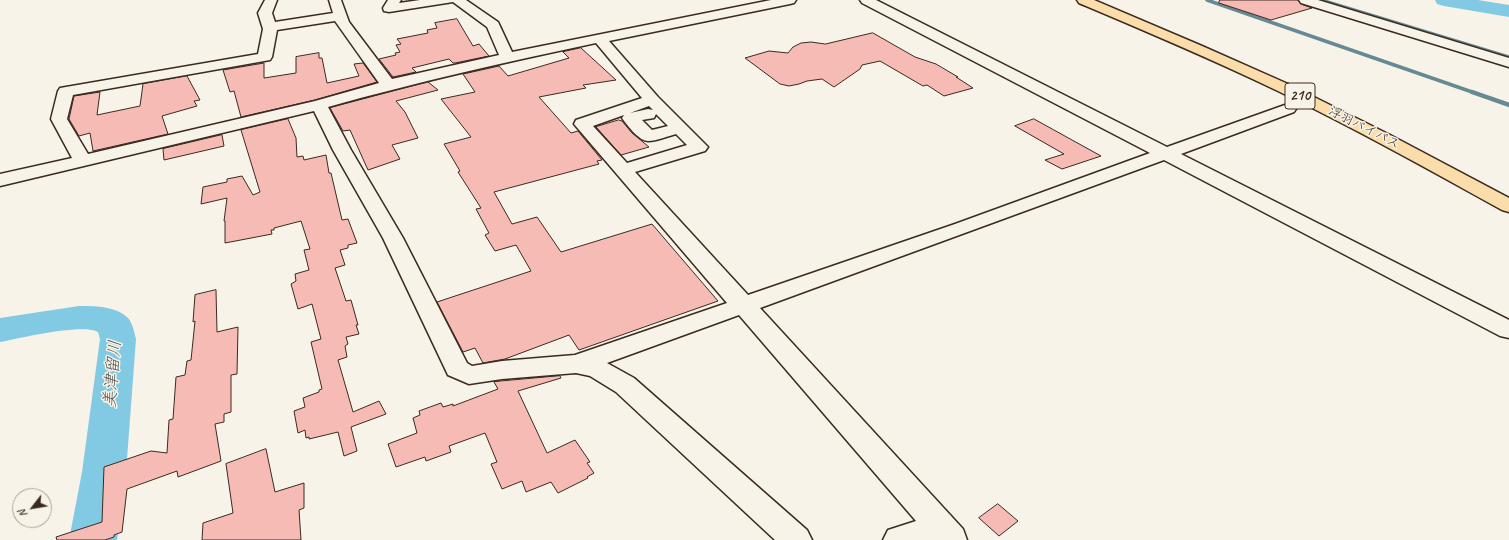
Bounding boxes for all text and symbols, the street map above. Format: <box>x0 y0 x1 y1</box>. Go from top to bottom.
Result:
road number: 210 <box>1285 83 1315 109</box>
street label: 浮羽バイパス <box>1326 103 1402 153</box>
water label: 美津留川 <box>100 339 126 409</box>
north arrow <box>12 488 52 528</box>
text: N <box>15 507 30 520</box>

